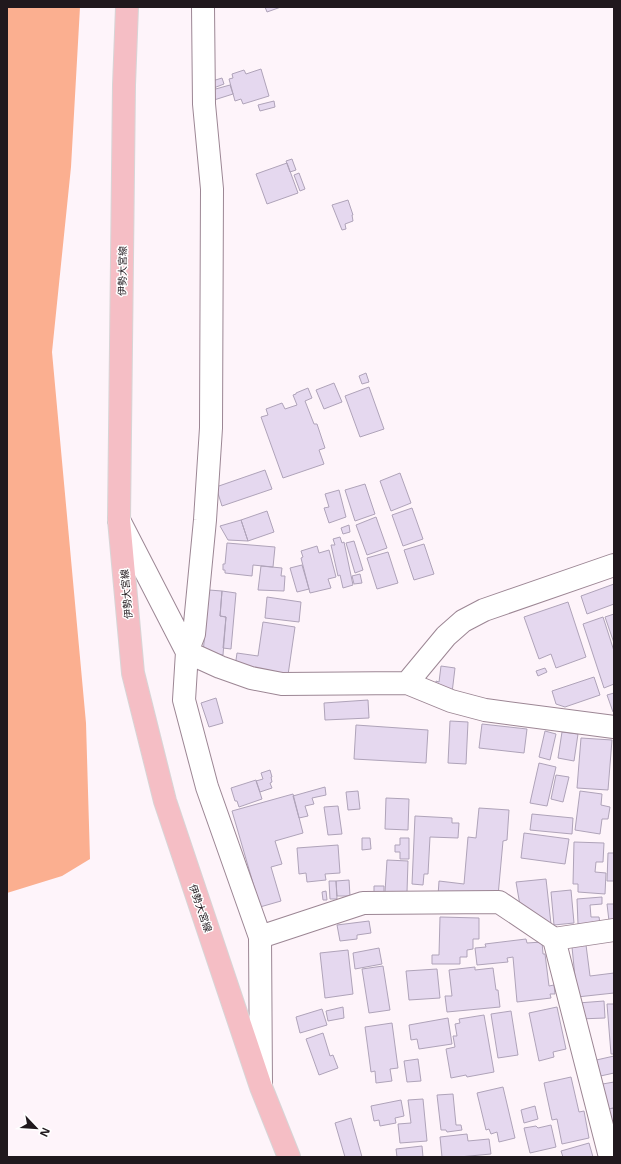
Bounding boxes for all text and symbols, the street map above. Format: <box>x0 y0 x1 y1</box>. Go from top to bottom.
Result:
street label: 伊勢大宮線 <box>115 246 129 296</box>
street label: 伊勢大宮線 <box>117 568 135 620</box>
street label: 伊勢大宮線 <box>186 882 216 934</box>
north arrow <box>16 1108 56 1148</box>
text: N <box>37 1125 54 1140</box>

